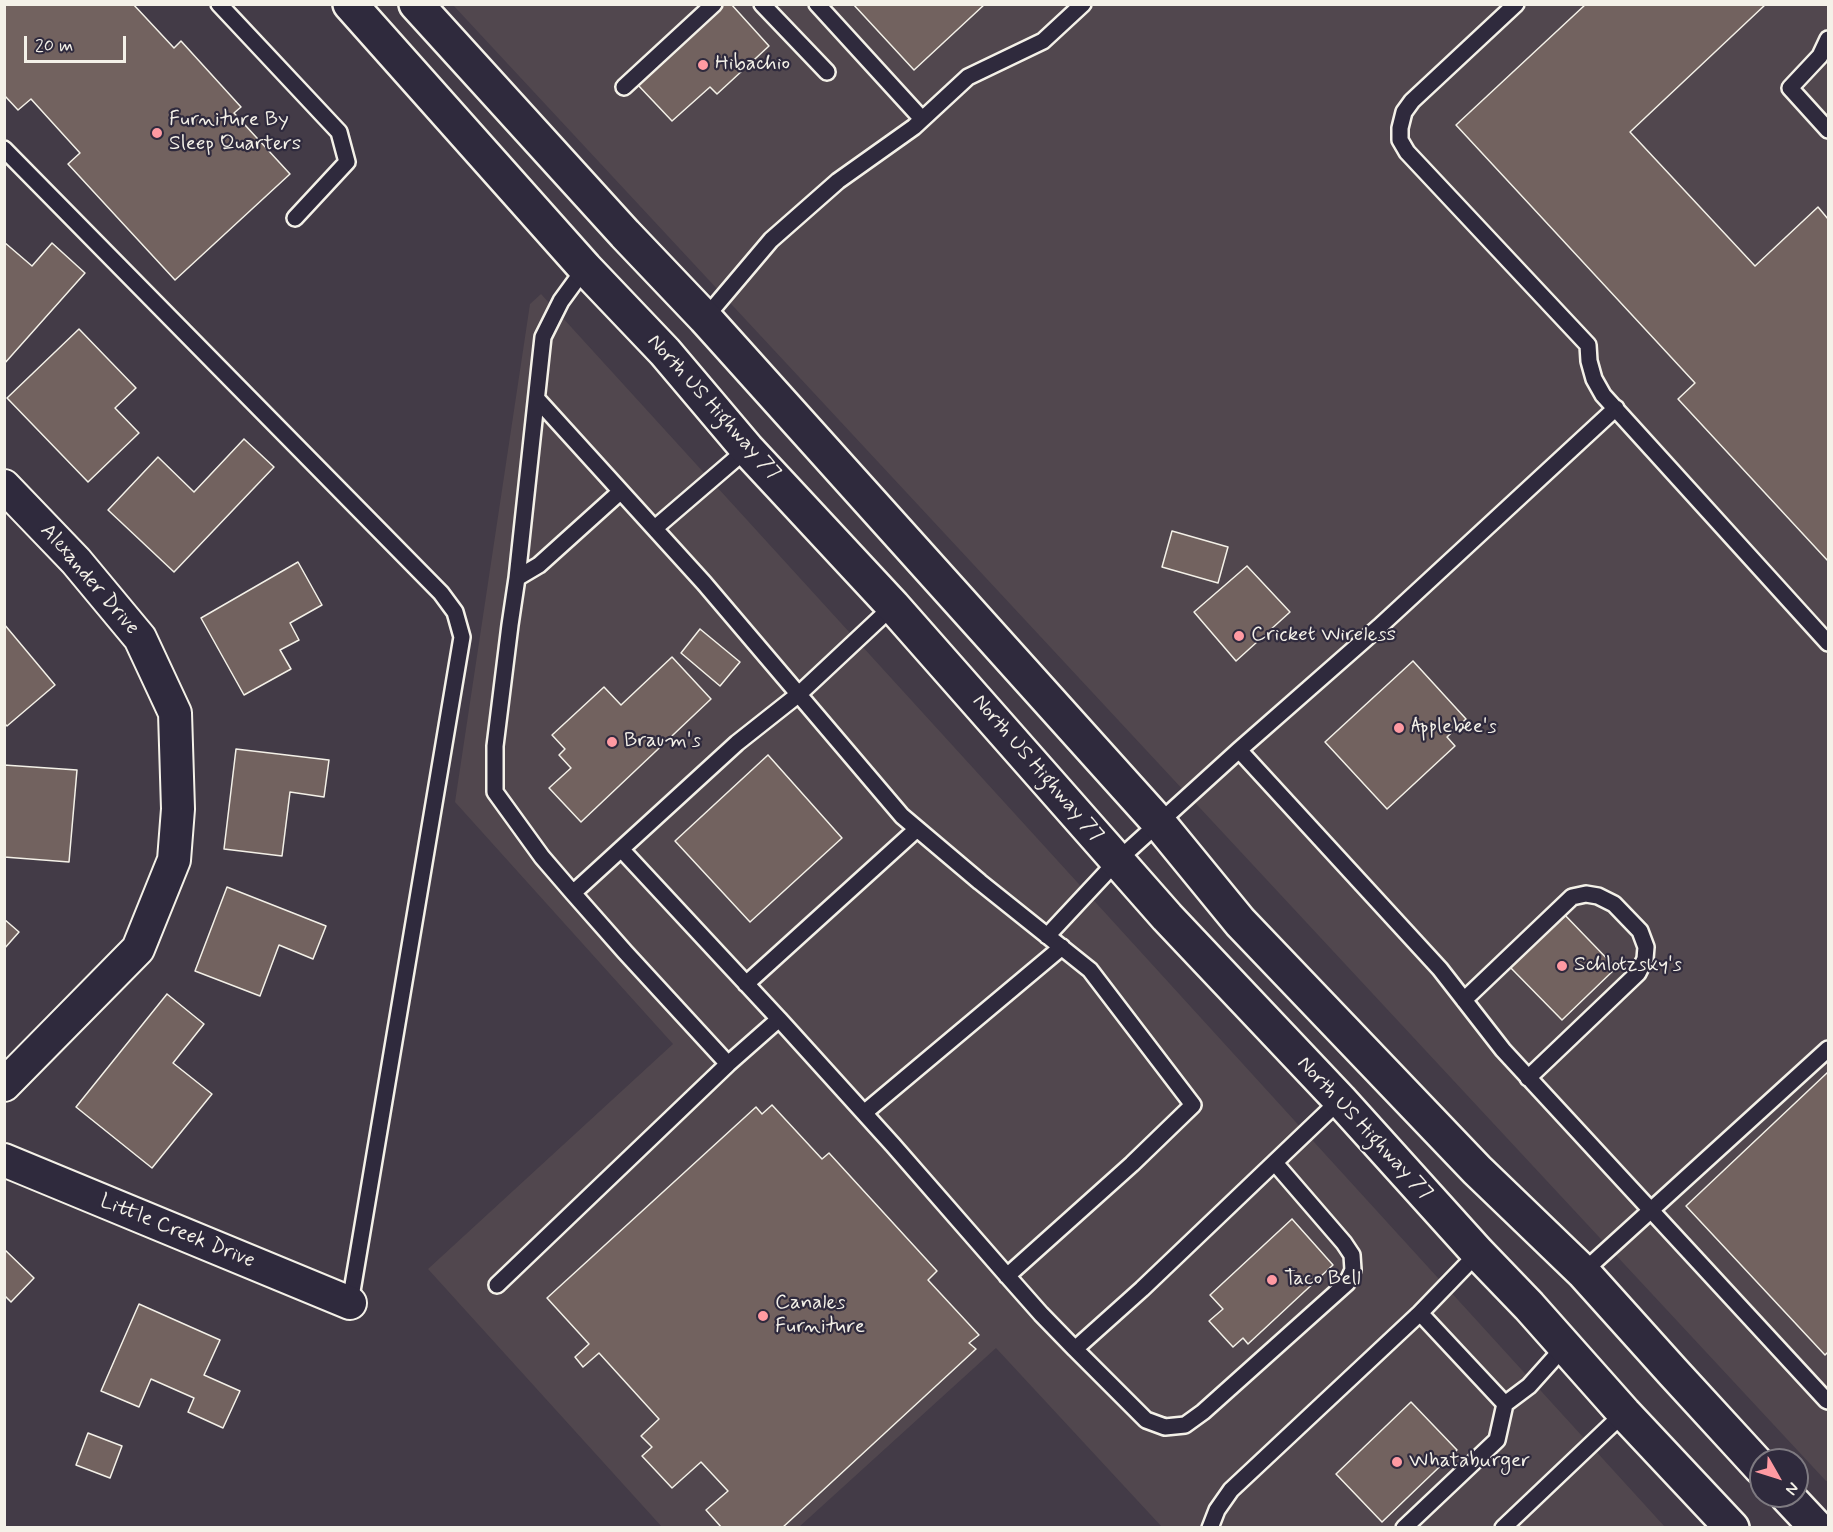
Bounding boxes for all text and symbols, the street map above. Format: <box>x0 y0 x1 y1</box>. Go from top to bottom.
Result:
scale bar <box>27 24 129 62</box>
text: 20 m <box>35 34 73 58</box>
place label: Hibachio <box>715 52 790 78</box>
marker: Hibachio <box>696 58 710 72</box>
place label: Furniture By Sleep Quarters <box>169 108 301 158</box>
marker: Furniture By Sleep Quarters <box>150 126 164 140</box>
street label: North US Highway 77 <box>641 330 785 486</box>
street label: Alexander Drive <box>34 519 144 641</box>
place label: Cricket Wireless <box>1251 623 1396 649</box>
marker: Cricket Wireless <box>1232 629 1246 643</box>
street label: North US Highway 77 <box>966 690 1108 848</box>
place label: Applebee's <box>1411 715 1497 741</box>
marker: Applebee's <box>1392 721 1406 735</box>
place label: Braum's <box>624 729 701 755</box>
marker: Braum's <box>605 735 619 749</box>
place label: Schlotzsky's <box>1574 953 1682 979</box>
marker: Schlotzsky's <box>1555 959 1569 973</box>
street label: North US Highway 77 <box>1291 1052 1437 1206</box>
street label: Little Creek Drive <box>96 1189 258 1275</box>
place label: Taco Bell <box>1284 1267 1361 1293</box>
marker: Taco Bell <box>1265 1273 1279 1287</box>
place label: Canales Furniture <box>775 1291 865 1341</box>
marker: Canales Furniture <box>756 1309 770 1323</box>
north arrow <box>1749 1448 1809 1508</box>
place label: Whataburger <box>1409 1449 1530 1475</box>
marker: Whataburger <box>1390 1455 1404 1469</box>
text: N <box>1780 1478 1803 1499</box>

